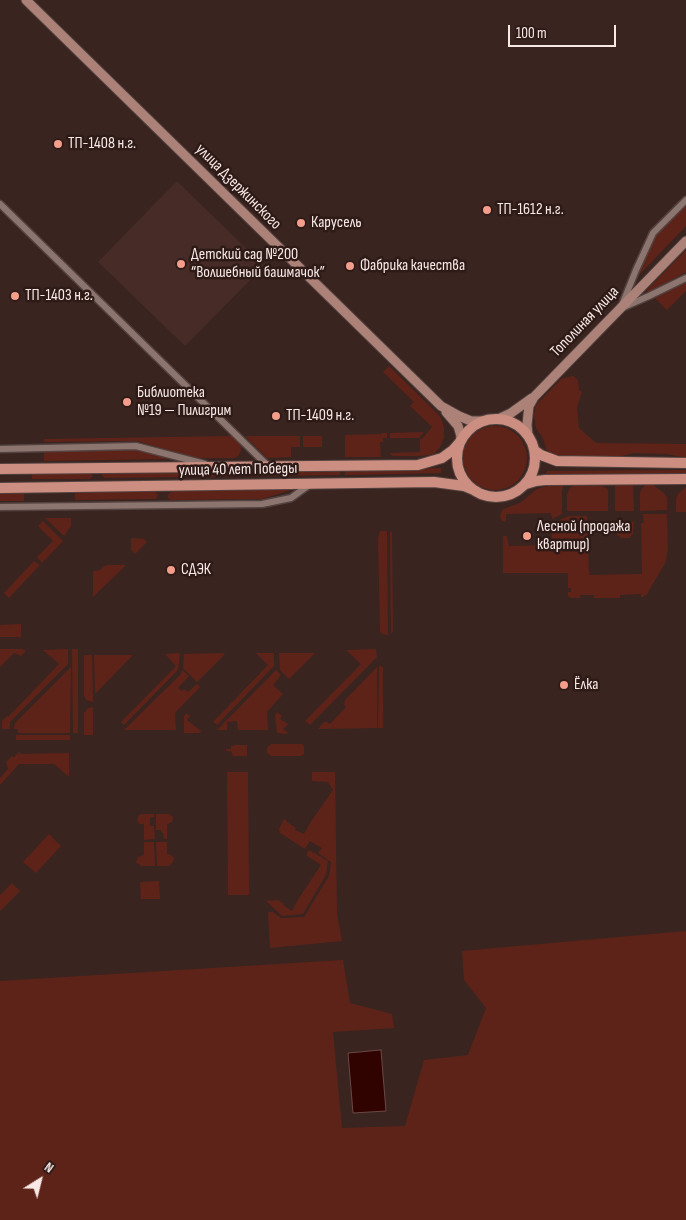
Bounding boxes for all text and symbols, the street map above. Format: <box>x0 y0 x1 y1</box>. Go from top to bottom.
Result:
scale bar <box>511 15 618 47</box>
text: 100 m <box>516 24 547 43</box>
place label: ТП-1408 н.г. <box>68 134 136 154</box>
marker: ТП-1408 н.г. <box>52 138 64 150</box>
street label: улица Дзержинского <box>191 140 285 234</box>
place label: ТП-1612 н.г. <box>497 200 564 220</box>
marker: ТП-1612 н.г. <box>481 204 493 216</box>
place label: Карусель <box>311 213 362 233</box>
marker: Карусель <box>295 217 307 229</box>
place label: Детский сад №200 “Волшебный башмачок” <box>191 245 325 283</box>
place label: Фабрика качества <box>360 256 465 276</box>
marker: Детский сад №200 “Волшебный башмачок” <box>175 258 187 270</box>
marker: Фабрика качества <box>344 260 356 272</box>
street label: Тополиная улица <box>547 283 623 361</box>
place label: ТП-1403 н.г. <box>25 286 93 306</box>
marker: ТП-1403 н.г. <box>9 290 21 302</box>
place label: Библиотека №19 — Пилигрим <box>137 383 231 421</box>
marker: Библиотека №19 — Пилигрим <box>121 396 133 408</box>
place label: ТП-1409 н.г. <box>286 406 354 426</box>
marker: ТП-1409 н.г. <box>270 410 282 422</box>
street label: улица 40 лет Победы <box>179 459 297 481</box>
place label: Лесной (продажа квартир) <box>537 517 630 555</box>
marker: Лесной (продажа квартир) <box>521 530 533 542</box>
place label: СДЭК <box>181 560 211 580</box>
marker: СДЭК <box>165 564 177 576</box>
place label: Ёлка <box>574 675 598 695</box>
marker: Ёлка <box>558 679 570 691</box>
north arrow <box>15 1155 65 1205</box>
text: N <box>41 1158 57 1177</box>

